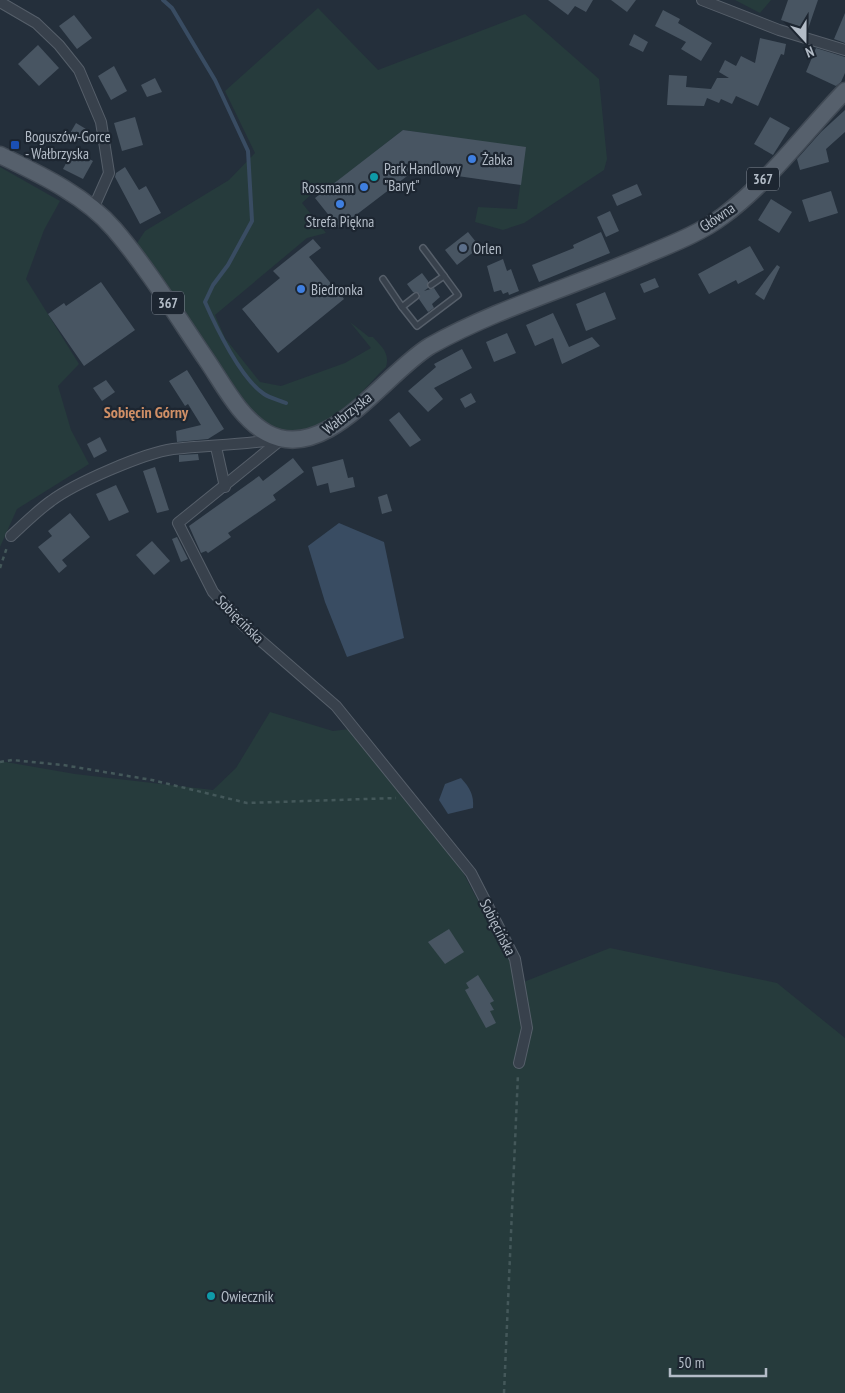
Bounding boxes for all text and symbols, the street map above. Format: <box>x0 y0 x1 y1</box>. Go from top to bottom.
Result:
north arrow <box>780 15 830 65</box>
text: N <box>803 42 816 62</box>
place label: Boguszów-Gorce - Wałbrzyska <box>25 127 111 163</box>
marker: Boguszów-Gorce - Wałbrzyska <box>9 139 21 151</box>
place label: Żabka <box>482 150 513 169</box>
marker: Żabka <box>466 153 478 165</box>
place label: Park Handlowy "Baryt" <box>384 159 461 195</box>
road number: 367 <box>747 168 779 190</box>
marker: Park Handlowy "Baryt" <box>368 171 380 183</box>
place label: Rossmann <box>302 178 354 197</box>
marker: Rossmann <box>358 181 370 193</box>
marker: Strefa Piękna <box>334 198 346 210</box>
street label: Główna <box>696 198 738 236</box>
place label: Strefa Piękna <box>306 212 374 231</box>
place label: Orlen <box>473 239 502 258</box>
marker: Orlen <box>457 242 469 254</box>
place label: Biedronka <box>311 280 363 299</box>
marker: Biedronka <box>295 283 307 295</box>
road number: 367 <box>152 292 184 314</box>
street label: Wałbrzyska <box>318 388 376 438</box>
district label: Sobięcin Górny <box>104 402 189 422</box>
street label: Sobięcińska <box>212 591 268 647</box>
street label: Sobięcińska <box>476 896 520 958</box>
place label: Owiecznik <box>221 1287 274 1306</box>
marker: Owiecznik <box>205 1290 217 1302</box>
scale bar <box>670 1346 766 1378</box>
text: 50 m <box>678 1353 704 1372</box>

